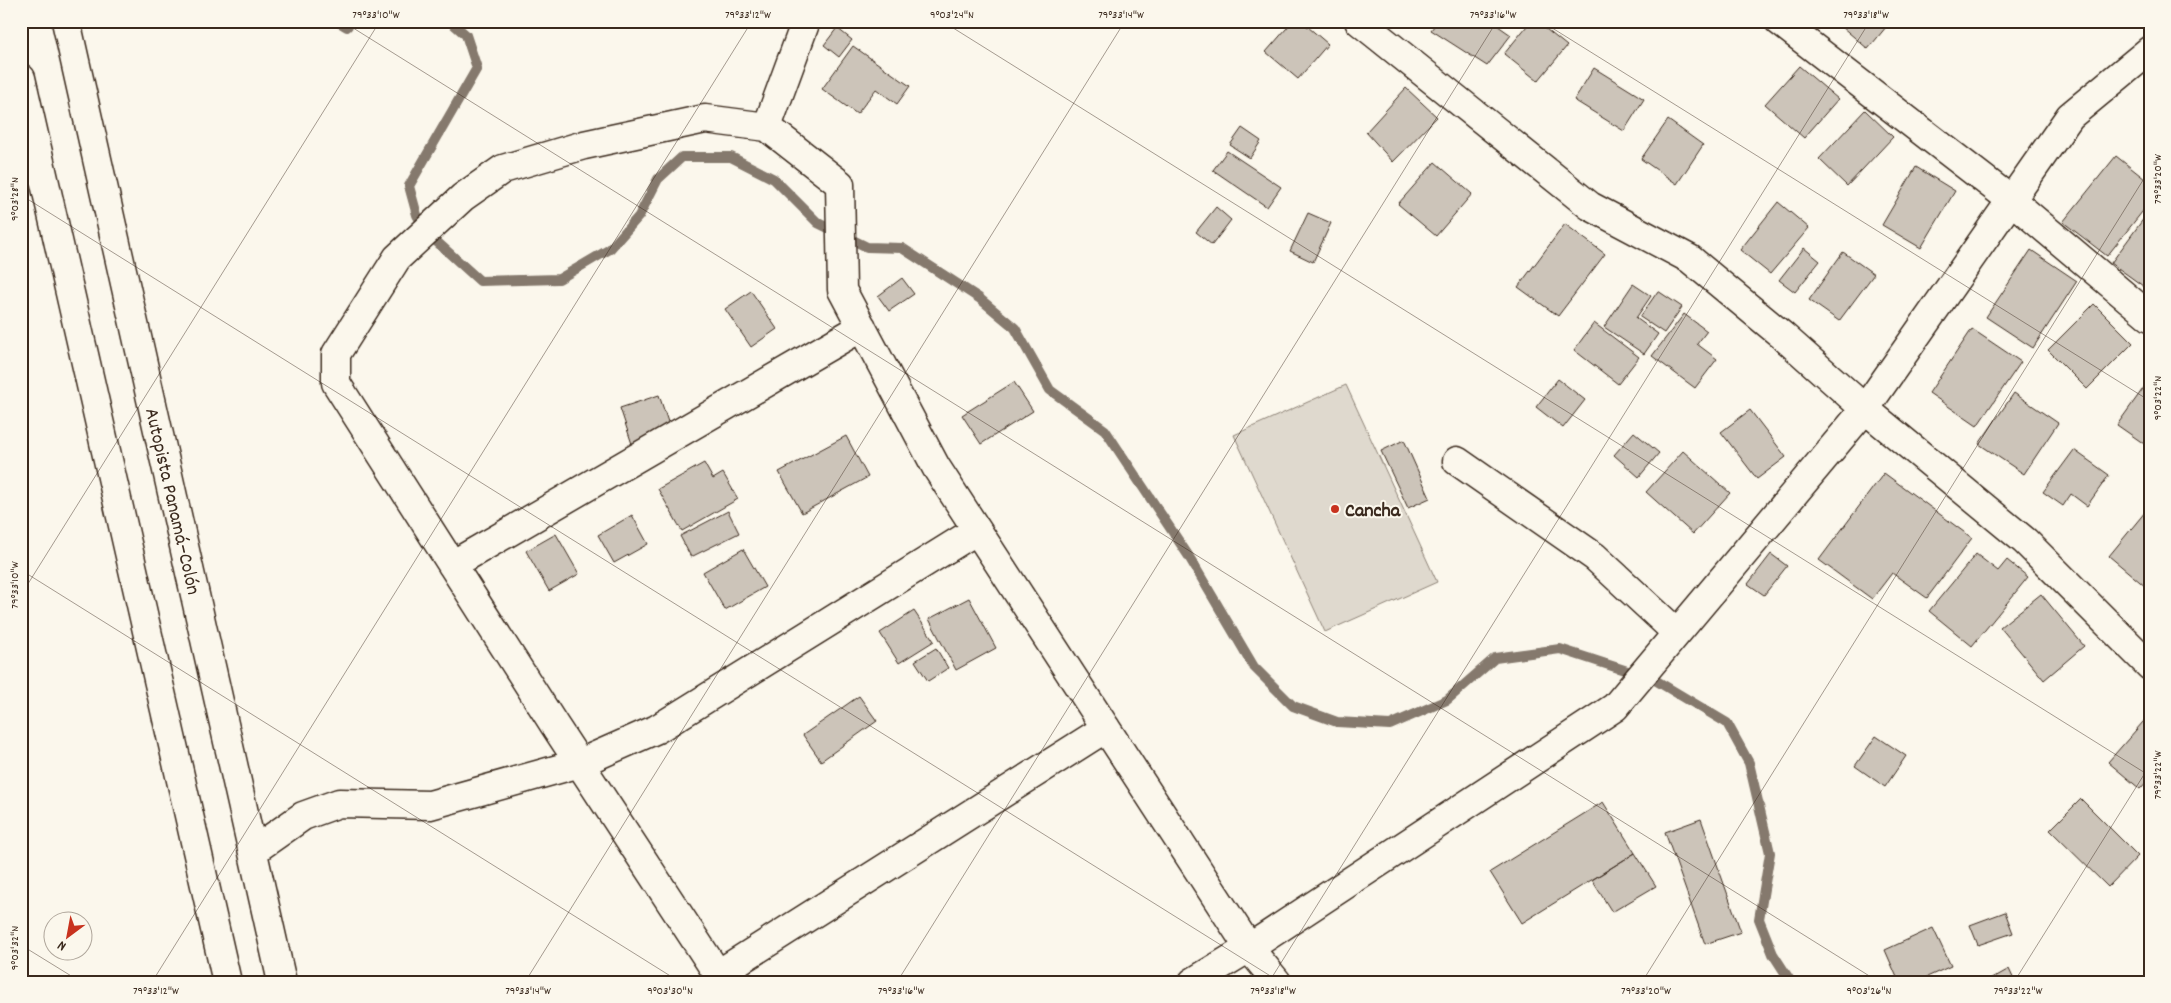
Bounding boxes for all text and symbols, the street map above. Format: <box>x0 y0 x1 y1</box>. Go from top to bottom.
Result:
text: 79°33'10"W <box>352 7 400 24</box>
text: 79°33'12"W <box>725 7 771 24</box>
text: 9°03'24"N <box>930 7 974 24</box>
text: 79°33'14"W <box>1098 7 1144 24</box>
text: 79°33'16"W <box>1470 7 1516 24</box>
text: 79°33'18"W <box>1843 7 1889 24</box>
text: 79°33'20"W <box>2150 154 2167 204</box>
text: 9°03'28"N <box>7 177 24 221</box>
text: 9°03'22"N <box>2150 376 2167 420</box>
street label: Autopista Panamá–Colón <box>136 406 206 598</box>
place label: Cancha <box>1345 498 1401 526</box>
marker: Cancha <box>1329 503 1341 515</box>
text: 79°33'10"W <box>7 561 24 609</box>
text: 79°33'22"W <box>2150 751 2167 799</box>
north arrow <box>42 910 92 960</box>
text: 9°03'32"N <box>7 926 24 970</box>
text: N <box>54 935 70 956</box>
text: 79°33'12"W <box>133 983 179 1000</box>
text: 79°33'14"W <box>505 983 551 1000</box>
text: 9°03'30"N <box>647 983 693 1000</box>
text: 79°33'16"W <box>878 983 924 1000</box>
text: 79°33'18"W <box>1250 983 1296 1000</box>
text: 79°33'20"W <box>1621 983 1671 1000</box>
text: 9°03'26"N <box>1847 983 1892 1000</box>
text: 79°33'22"W <box>1994 983 2042 1000</box>

